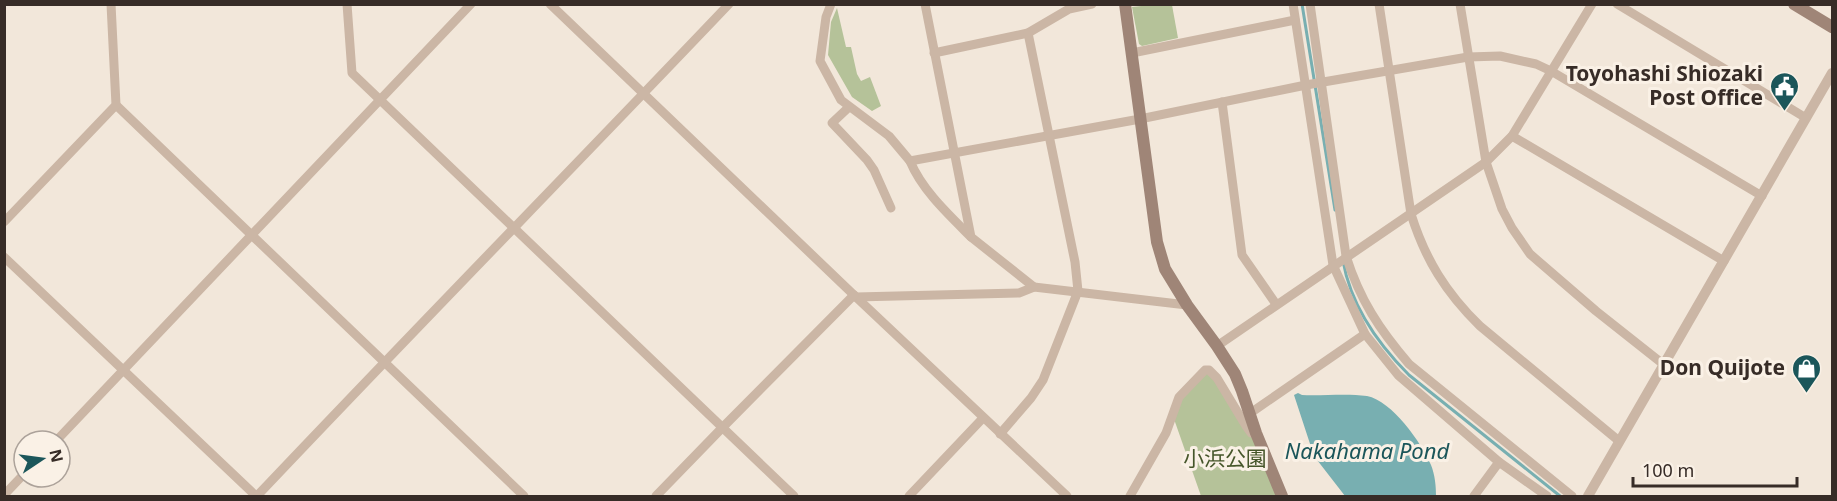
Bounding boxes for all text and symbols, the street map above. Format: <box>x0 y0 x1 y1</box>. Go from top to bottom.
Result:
place label: Toyohashi Shiozaki Post Office <box>1566 59 1763 111</box>
public building icon: Toyohashi Shiozaki Post Office <box>1768 70 1800 112</box>
shop icon: Don Quijote <box>1790 352 1822 394</box>
place label: Don Quijote <box>1660 353 1785 381</box>
north arrow <box>12 429 72 489</box>
water label: Nakahama Pond <box>1285 435 1450 465</box>
park label: 小浜公園 <box>1183 444 1267 472</box>
text: N <box>44 447 69 464</box>
scale bar <box>1633 450 1796 488</box>
text: 100 m <box>1642 458 1694 482</box>

